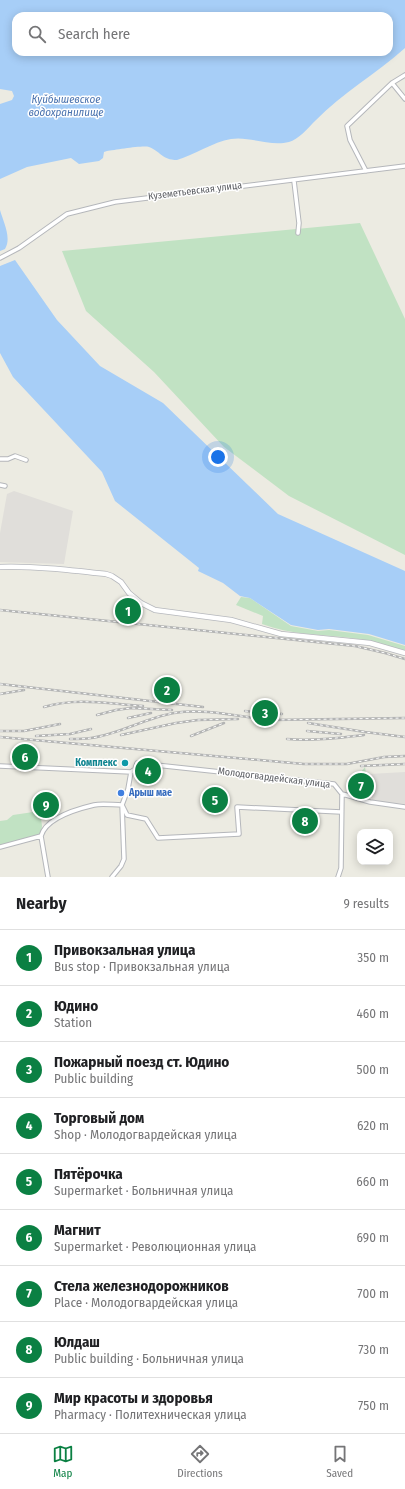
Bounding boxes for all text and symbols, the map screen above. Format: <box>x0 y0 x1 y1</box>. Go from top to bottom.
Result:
search box <box>12 12 393 56</box>
icon: search <box>26 23 48 45</box>
text: Search here <box>58 25 130 43</box>
water label: Куйбышевское водохранилище <box>28 93 104 119</box>
street label: Куземетьевская улица <box>147 179 243 203</box>
your location <box>208 447 228 467</box>
pin: 1 <box>115 596 141 626</box>
pin: 2 <box>154 675 180 705</box>
pin: 3 <box>252 698 278 728</box>
pin: 6 <box>12 742 38 772</box>
pin: 4 <box>135 756 161 786</box>
place label: Комплекс <box>75 757 118 769</box>
marker: Комплекс <box>120 758 130 768</box>
street label: Молодогвардейская улица <box>217 765 331 791</box>
pin: 7 <box>348 771 374 801</box>
pin: 5 <box>202 785 228 815</box>
place label: Арыш мае <box>128 787 172 799</box>
marker: Арыш мае <box>116 788 126 798</box>
pin: 9 <box>33 790 59 820</box>
pin: 8 <box>292 806 318 836</box>
map controls <box>357 829 393 865</box>
button: layers <box>357 829 393 865</box>
text: Nearby <box>16 893 67 914</box>
text: 9 results <box>343 896 389 911</box>
text: Привокзальная улица <box>54 941 195 959</box>
text: 1 <box>26 950 32 965</box>
text: 350 m <box>357 950 389 965</box>
text: Bus stop · Привокзальная улица <box>54 959 230 974</box>
text: Юдино <box>54 997 98 1015</box>
text: 2 <box>26 1006 32 1021</box>
text: 460 m <box>356 1006 389 1021</box>
text: Station <box>54 1015 92 1030</box>
text: Пожарный поезд ст. Юдино <box>54 1053 229 1071</box>
text: 3 <box>26 1062 32 1077</box>
text: 500 m <box>356 1062 389 1077</box>
text: Public building <box>54 1071 133 1086</box>
text: Торговый дом <box>54 1109 144 1127</box>
text: 4 <box>26 1118 32 1133</box>
text: 620 m <box>357 1118 389 1133</box>
text: Shop · Молодогвардейская улица <box>54 1127 237 1142</box>
text: Пятёрочка <box>54 1165 123 1183</box>
text: 5 <box>26 1174 32 1189</box>
text: 660 m <box>356 1174 389 1189</box>
text: Supermarket · Больничная улица <box>54 1183 233 1198</box>
text: Магнит <box>54 1221 101 1239</box>
text: 6 <box>26 1230 32 1245</box>
text: 690 m <box>357 1230 389 1245</box>
text: Supermarket · Революционная улица <box>54 1239 256 1254</box>
text: Стела железнодорожников <box>54 1277 229 1295</box>
text: 7 <box>26 1286 32 1301</box>
text: 700 m <box>357 1286 389 1301</box>
text: Place · Молодогвардейская улица <box>54 1295 238 1310</box>
text: Юлдаш <box>54 1333 100 1351</box>
text: 8 <box>26 1342 32 1357</box>
text: 730 m <box>358 1342 389 1357</box>
text: Public building · Больничная улица <box>54 1351 244 1366</box>
text: Мир красоты и здоровья <box>54 1389 213 1407</box>
text: 9 <box>26 1398 32 1413</box>
text: 750 m <box>358 1398 389 1413</box>
text: Pharmacy · Политехническая улица <box>54 1407 247 1422</box>
tab: Map <box>52 1443 74 1480</box>
tab: Directions <box>177 1443 223 1480</box>
tab: Saved <box>326 1443 353 1480</box>

